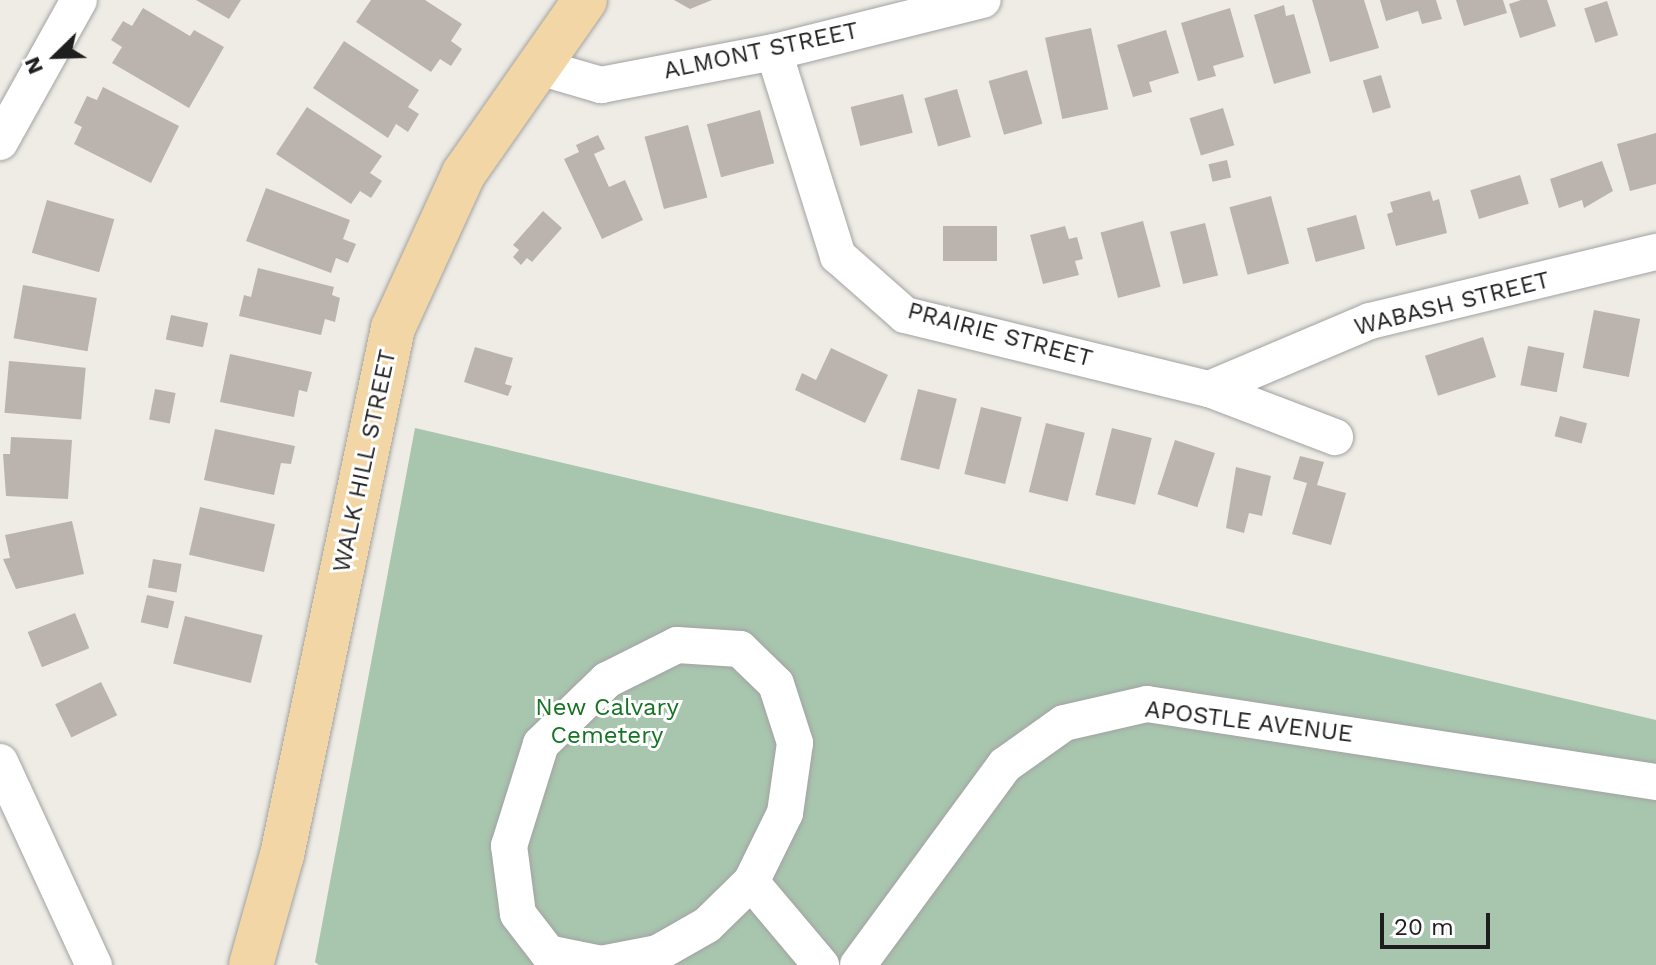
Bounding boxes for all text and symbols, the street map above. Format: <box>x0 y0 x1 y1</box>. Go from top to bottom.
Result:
north arrow <box>16 16 96 96</box>
street label: ALMONT STREET <box>661 16 861 86</box>
text: N <box>19 53 48 78</box>
street label: WABASH STREET <box>1351 266 1553 342</box>
street label: PRAIRIE STREET <box>904 296 1096 374</box>
street label: WALK HILL STREET <box>327 346 403 576</box>
park label: New Calvary Cemetery <box>535 694 679 750</box>
street label: APOSTLE AVENUE <box>1143 695 1355 749</box>
scale bar <box>1384 897 1494 947</box>
text: 20 m <box>1394 913 1454 941</box>

